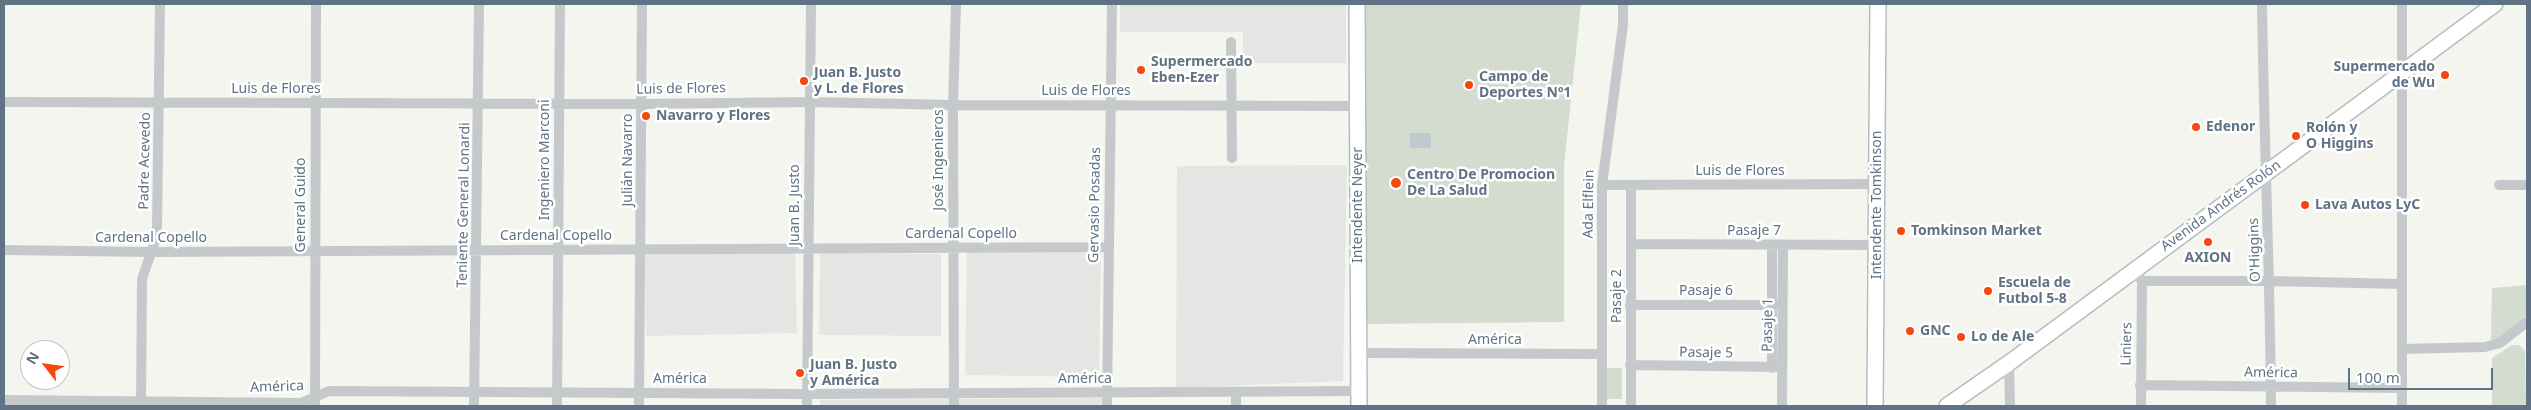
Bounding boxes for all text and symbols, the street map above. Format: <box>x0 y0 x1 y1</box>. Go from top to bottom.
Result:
place label: Supermercado Eben-Ezer <box>1151 54 1252 86</box>
place label: Supermercado de Wu <box>2334 59 2435 92</box>
marker: Supermercado Eben-Ezer <box>1135 64 1147 76</box>
place label: Juan B. Justo y L. de Flores <box>814 65 904 98</box>
place label: Campo de Deportes Nº1 <box>1479 69 1571 102</box>
marker: Supermercado de Wu <box>2439 69 2451 81</box>
marker: Juan B. Justo y L. de Flores <box>798 75 810 87</box>
marker: Campo de Deportes Nº1 <box>1463 79 1475 91</box>
street label: Luis de Flores <box>636 80 726 98</box>
street label: Luis de Flores <box>231 81 321 97</box>
street label: Luis de Flores <box>1041 83 1131 99</box>
street label: Ingeniero Marconi <box>537 99 553 221</box>
place label: Navarro y Flores <box>656 108 770 124</box>
street label: José Ingenieros <box>931 109 947 211</box>
marker: Navarro y Flores <box>640 110 652 122</box>
street label: Padre Acevedo <box>136 112 154 210</box>
street label: Julián Navarro <box>620 113 636 207</box>
place label: Edenor <box>2206 119 2255 135</box>
place label: Rolón y O Higgins <box>2306 120 2374 152</box>
marker: Edenor <box>2190 121 2202 133</box>
street label: Teniente General Lonardi <box>454 122 474 288</box>
marker: Rolón y O Higgins <box>2290 130 2302 142</box>
street label: Intendente Tomkinson <box>1869 131 1885 279</box>
street label: Gervasio Posadas <box>1086 147 1104 263</box>
street label: Intendente Neyer <box>1350 147 1366 263</box>
street label: Avenida Andrés Rolón <box>2158 157 2284 255</box>
street label: General Guido <box>293 158 309 252</box>
street label: Luis de Flores <box>1695 163 1785 179</box>
street label: Juan B. Justo <box>787 164 803 246</box>
place label: Centro De Promocion De La Salud <box>1407 167 1555 200</box>
street label: Ada Elflein <box>1580 169 1598 239</box>
marker: Centro De Promocion De La Salud <box>1389 176 1403 190</box>
place label: Lava Autos LyC <box>2315 197 2420 213</box>
marker: Lava Autos LyC <box>2299 199 2311 211</box>
street label: O'Higgins <box>2245 218 2265 282</box>
street label: Pasaje 7 <box>1727 223 1781 239</box>
place label: Tomkinson Market <box>1911 223 2042 239</box>
marker: Tomkinson Market <box>1895 225 1907 237</box>
street label: Cardenal Copello <box>905 226 1017 242</box>
street label: Cardenal Copello <box>500 228 612 244</box>
street label: Cardenal Copello <box>95 230 207 246</box>
marker: AXION <box>2202 236 2214 248</box>
place label: AXION <box>2185 250 2231 266</box>
street label: Pasaje 2 <box>1609 269 1625 323</box>
place label: Escuela de Futbol 5-8 <box>1998 275 2071 308</box>
street label: Pasaje 6 <box>1679 283 1733 299</box>
marker: Escuela de Futbol 5-8 <box>1982 285 1994 297</box>
street label: Pasaje 1 <box>1759 298 1777 352</box>
street label: Liniers <box>2118 322 2136 366</box>
place label: GNC <box>1920 323 1951 339</box>
marker: GNC <box>1904 325 1916 337</box>
place label: Lo de Ale <box>1971 329 2034 345</box>
marker: Lo de Ale <box>1955 331 1967 343</box>
street label: América <box>1468 332 1522 348</box>
north arrow <box>20 340 70 390</box>
street label: Pasaje 5 <box>1679 344 1733 362</box>
text: N <box>21 348 44 367</box>
place label: Juan B. Justo y América <box>810 357 897 390</box>
scale bar <box>2351 358 2496 390</box>
street label: América <box>2244 364 2298 382</box>
marker: Juan B. Justo y América <box>794 367 806 379</box>
text: 100 m <box>2356 367 2400 387</box>
street label: América <box>653 371 707 387</box>
street label: América <box>1058 371 1112 387</box>
street label: América <box>250 378 304 396</box>

